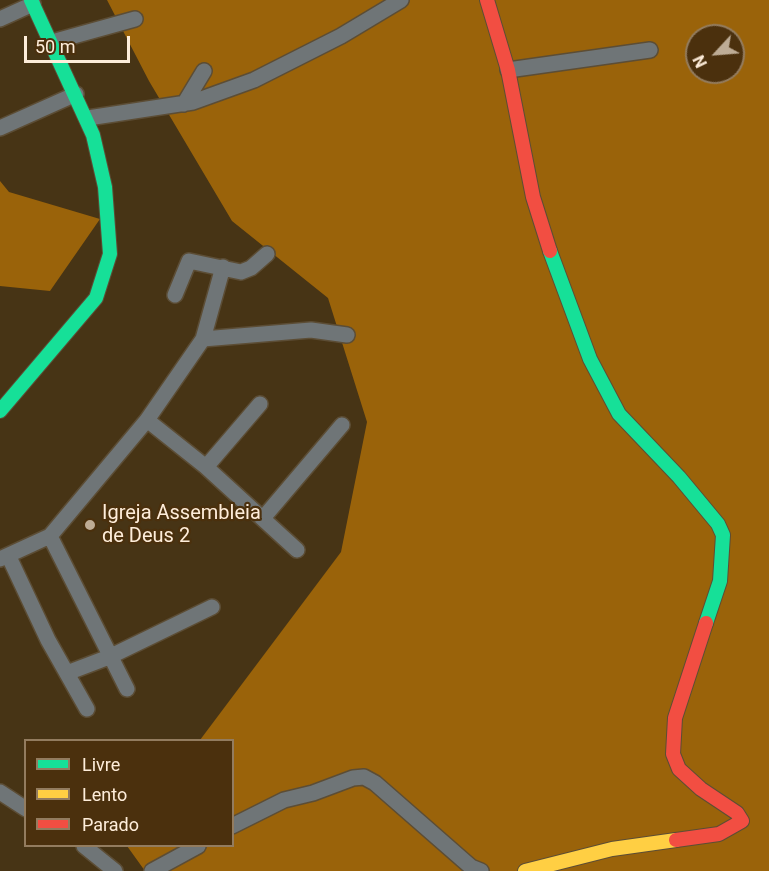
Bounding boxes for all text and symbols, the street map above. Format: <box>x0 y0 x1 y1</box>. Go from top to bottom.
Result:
scale bar <box>27 24 134 62</box>
north arrow <box>685 24 745 84</box>
text: 50 m <box>35 36 75 57</box>
text: N <box>689 52 711 70</box>
place label: Igreja Assembleia de Deus 2 <box>102 502 261 549</box>
marker: Igreja Assembleia de Deus 2 <box>83 518 97 532</box>
legend <box>24 739 234 847</box>
text: Livre <box>82 754 120 775</box>
text: Lento <box>82 784 127 805</box>
text: Parado <box>82 814 139 835</box>

